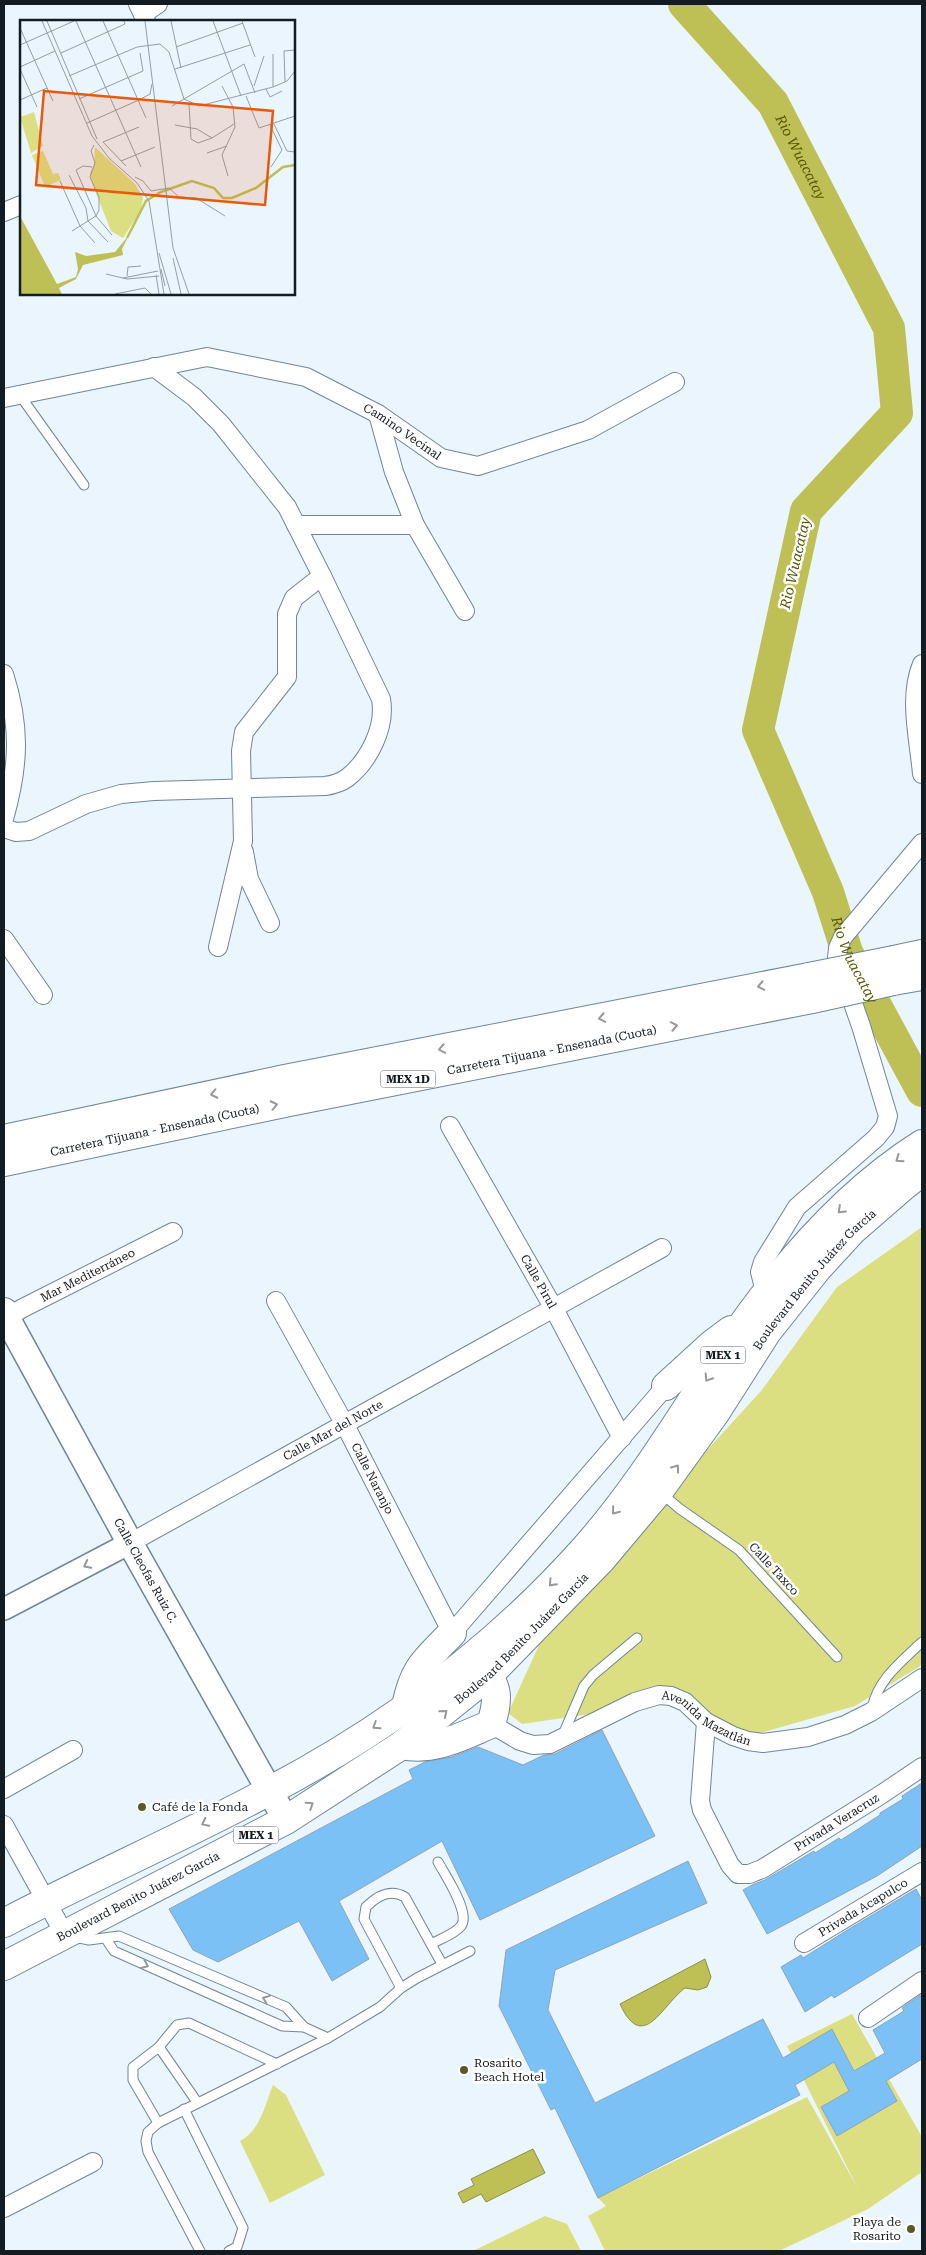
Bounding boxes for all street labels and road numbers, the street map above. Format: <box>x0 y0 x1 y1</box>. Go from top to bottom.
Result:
street label: Camino Vecinal <box>361 401 444 463</box>
street label: Carretera Tijuana - Ensenada (Cuota) <box>446 1023 658 1078</box>
road number: MEX 1D <box>380 1070 436 1088</box>
street label: Carretera Tijuana - Ensenada (Cuota) <box>49 1101 261 1159</box>
street label: Boulevard Benito Juárez García <box>750 1206 879 1353</box>
street label: Mar Mediterráneo <box>38 1245 137 1305</box>
street label: Calle Pirul <box>518 1252 560 1311</box>
road number: MEX 1 <box>700 1346 746 1364</box>
street label: Calle Mar del Norte <box>281 1397 386 1464</box>
street label: Calle Naranjo <box>348 1440 397 1516</box>
street label: Calle Cleofas Ruiz C. <box>111 1516 180 1625</box>
street label: Calle Taxco <box>746 1540 802 1598</box>
street label: Boulevard Benito Juárez García <box>452 1570 592 1707</box>
street label: Avenida Mazatlán <box>661 1688 753 1749</box>
street label: Privada Veracruz <box>792 1791 882 1854</box>
road number: MEX 1 <box>234 1826 278 1844</box>
street label: Boulevard Benito Juárez García <box>54 1848 222 1945</box>
street label: Privada Acapulco <box>816 1875 910 1940</box>

